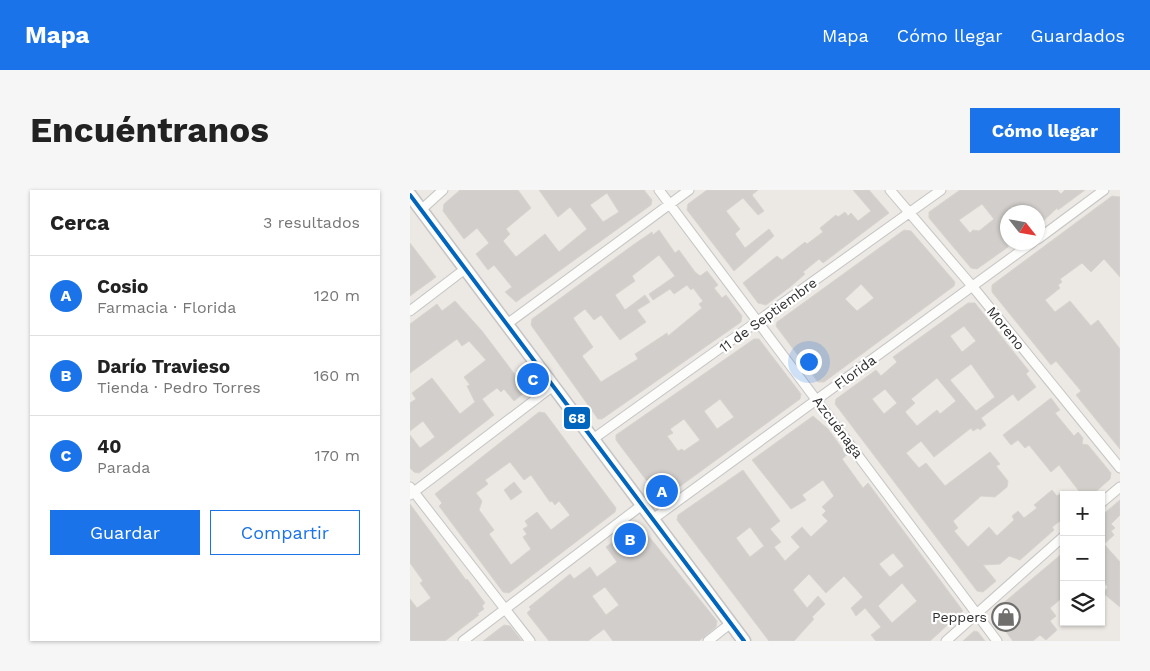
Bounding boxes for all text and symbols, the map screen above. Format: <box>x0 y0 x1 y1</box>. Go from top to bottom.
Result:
text: Mapa <box>25 21 90 49</box>
text: Mapa <box>822 25 869 46</box>
text: Cómo llegar <box>897 25 1003 46</box>
text: Guardados <box>1031 25 1125 46</box>
button: Cómo llegar <box>970 108 1120 153</box>
text: Encuéntranos <box>30 109 269 151</box>
north arrow <box>1000 205 1045 250</box>
text: Cerca <box>50 210 109 235</box>
text: 3 resultados <box>263 213 360 232</box>
street label: 11 de Septiembre <box>716 274 820 356</box>
text: Cosio <box>97 275 148 298</box>
text: A <box>61 286 71 305</box>
text: 120 m <box>314 286 360 305</box>
text: Farmacia · Florida <box>97 298 236 317</box>
street label: Moreno <box>984 303 1028 353</box>
your location <box>796 349 822 375</box>
street label: Florida <box>831 352 879 392</box>
text: Darío Travieso <box>97 355 230 378</box>
pin: C <box>517 360 549 398</box>
text: B <box>61 366 71 385</box>
text: 160 m <box>313 366 360 385</box>
text: Tienda · Pedro Torres <box>97 378 261 397</box>
street label: Azcuénaga <box>810 393 866 461</box>
line badge: 68 <box>563 406 591 430</box>
text: 68 <box>568 410 586 426</box>
text: 40 <box>97 435 122 458</box>
text: C <box>61 446 71 465</box>
text: 170 m <box>314 446 360 465</box>
text: Parada <box>97 458 150 477</box>
pin: A <box>646 472 678 510</box>
map controls <box>1060 491 1105 626</box>
button: + <box>1060 491 1105 536</box>
button: Guardar <box>50 510 200 555</box>
button: Compartir <box>210 510 360 555</box>
pin: B <box>614 520 646 558</box>
button: − <box>1060 536 1105 581</box>
button: layers <box>1060 581 1105 626</box>
shop icon: Peppers <box>991 602 1021 632</box>
place label: Peppers <box>932 609 987 625</box>

